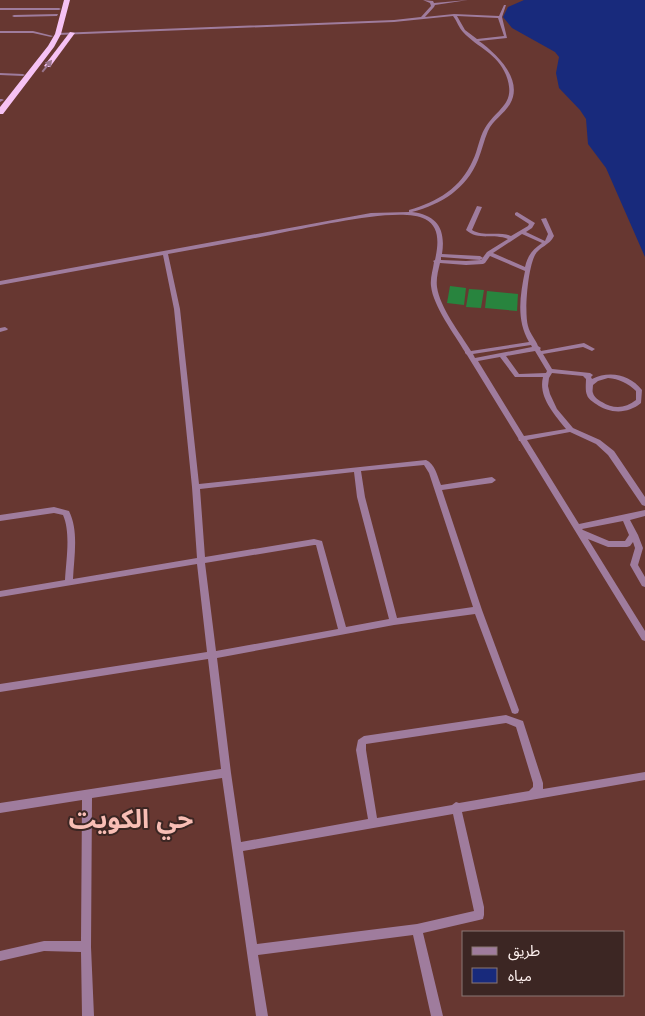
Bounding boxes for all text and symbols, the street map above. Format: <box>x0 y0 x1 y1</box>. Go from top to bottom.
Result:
one-way arrow <box>42 60 53 73</box>
district label: حي الكويت <box>69 802 193 840</box>
legend <box>462 931 625 996</box>
text: طريق <box>508 941 540 961</box>
text: مياه <box>508 966 532 985</box>

